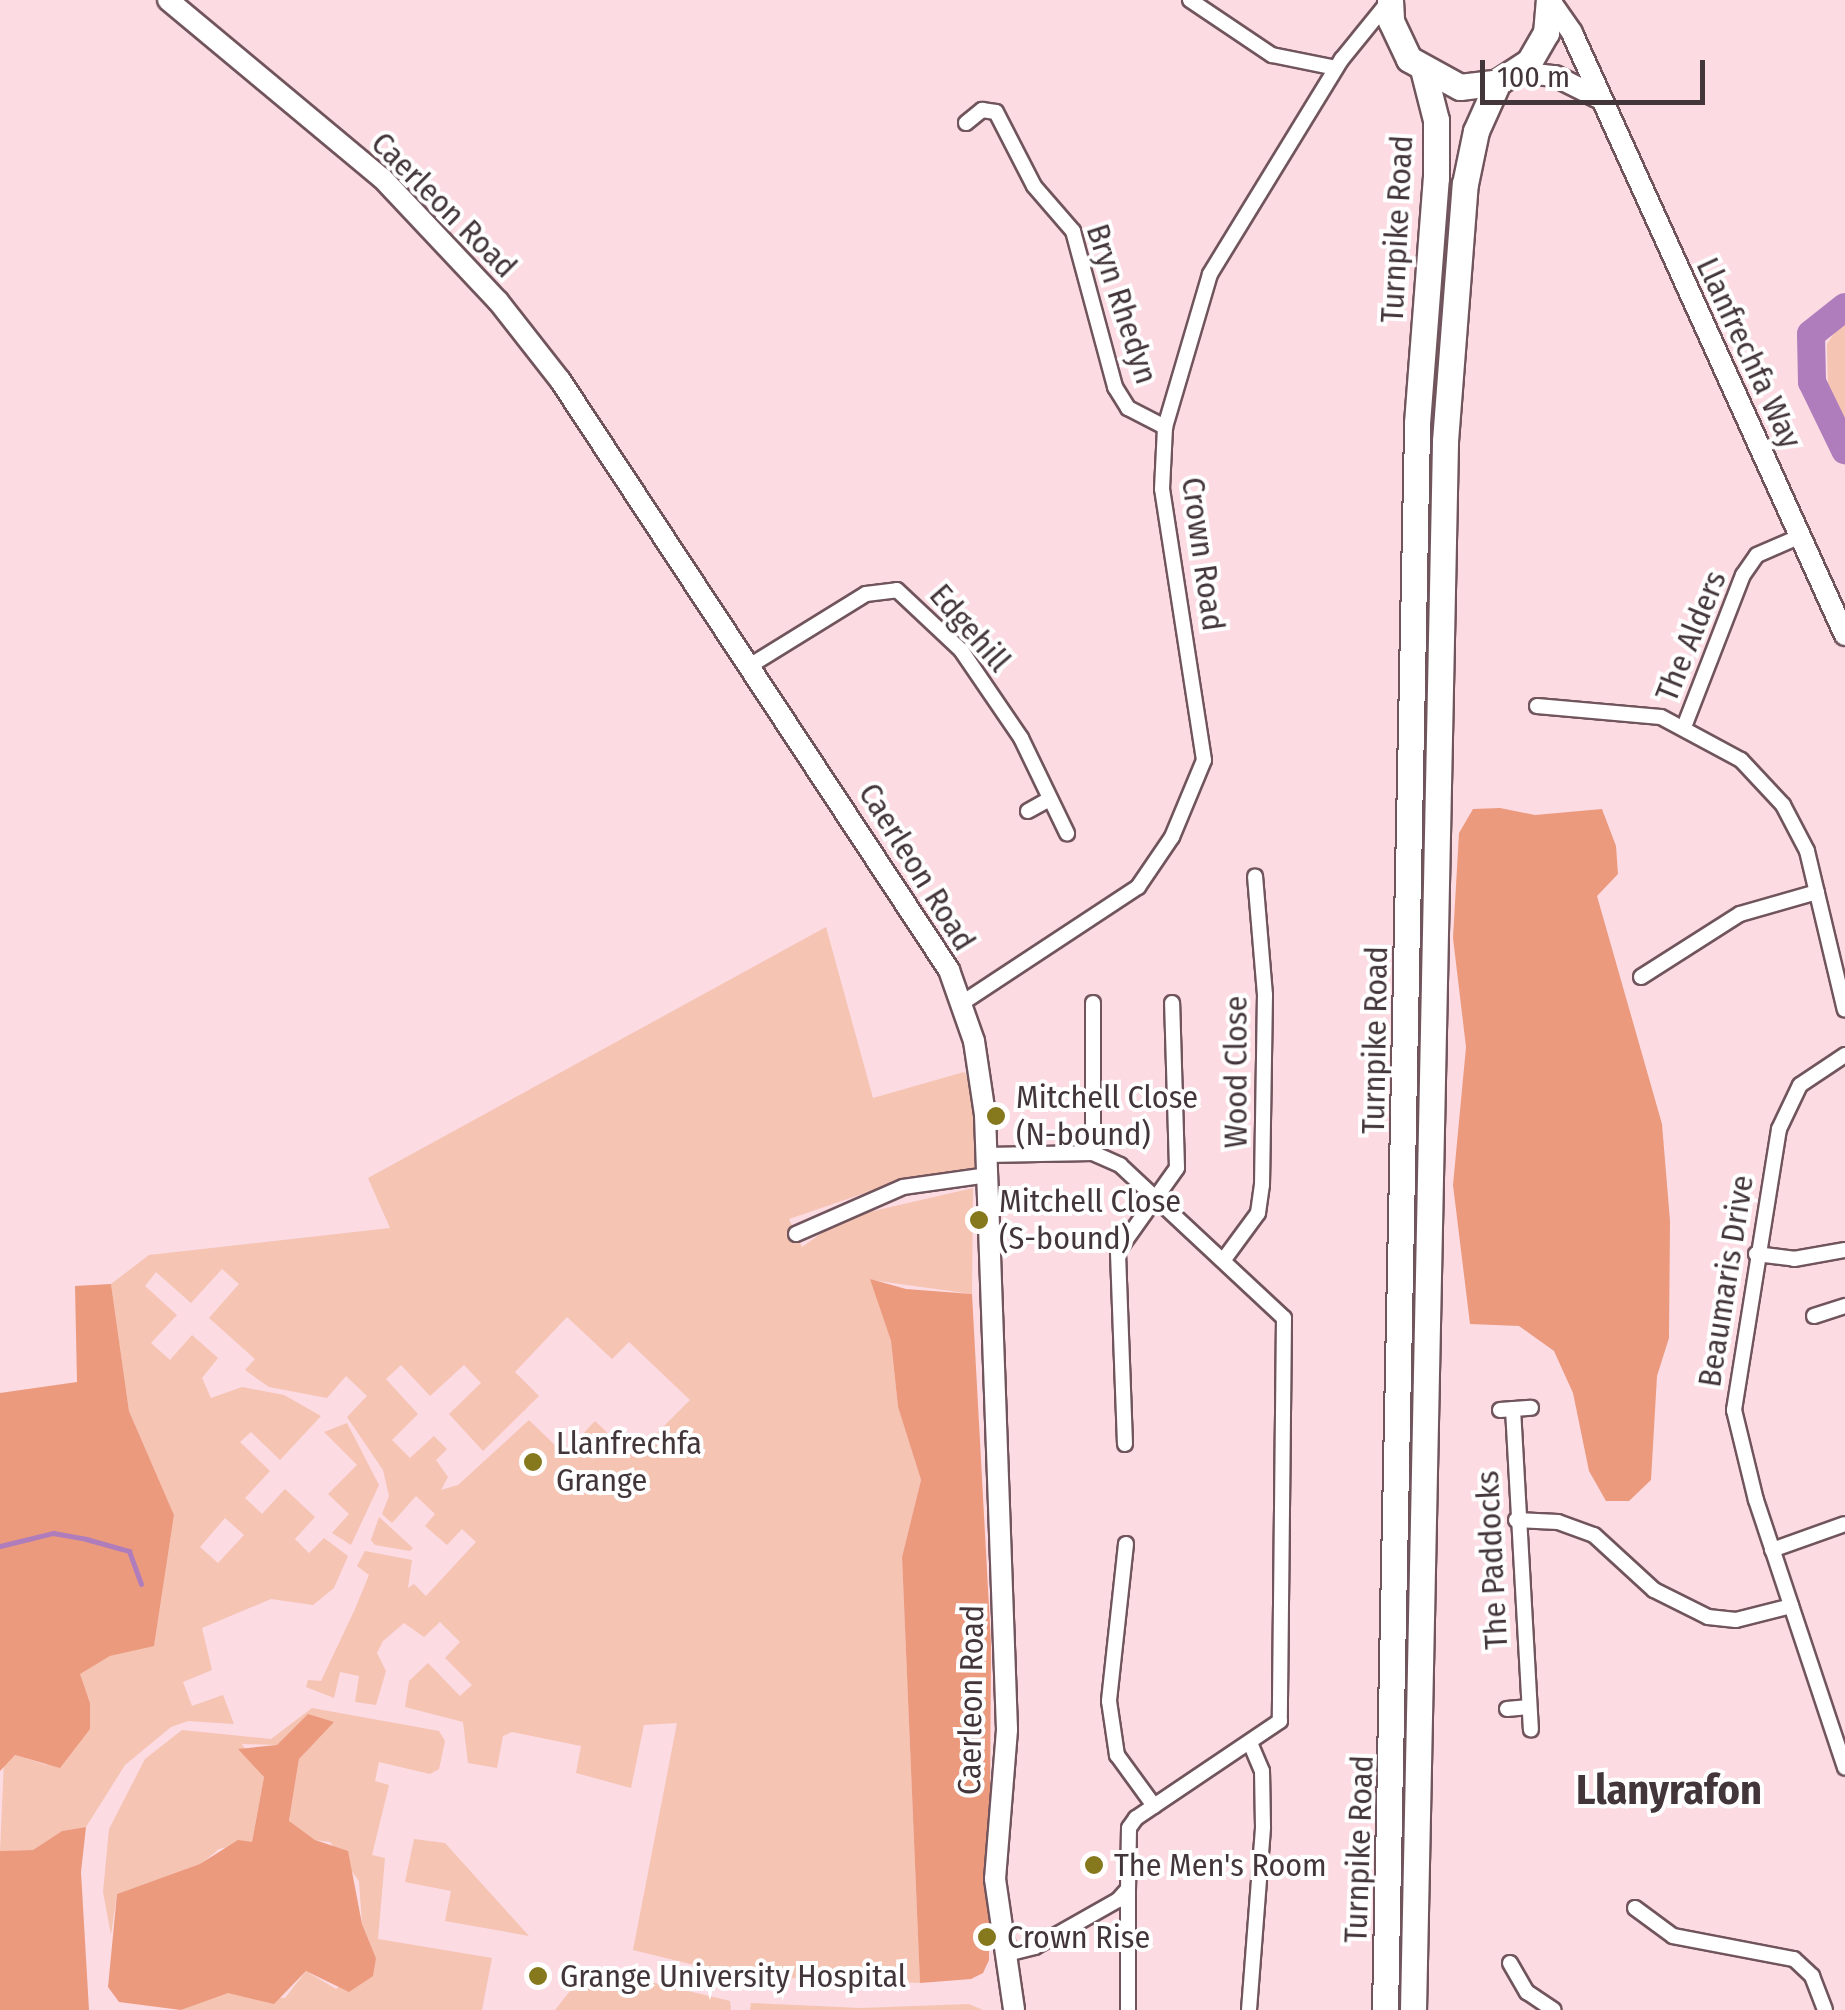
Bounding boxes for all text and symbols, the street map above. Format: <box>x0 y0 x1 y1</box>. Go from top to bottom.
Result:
scale bar <box>1485 40 1710 102</box>
text: 100 m <box>1497 59 1570 95</box>
street label: Caerleon Road <box>363 124 525 286</box>
street label: Turnpike Road <box>1373 134 1421 324</box>
street label: Bryn Rhedyn <box>1078 219 1166 389</box>
street label: Llanfrechfa Way <box>1688 252 1810 454</box>
street label: Crown Road <box>1173 475 1233 633</box>
street label: The Alders <box>1647 565 1735 707</box>
street label: Edgehill <box>921 576 1019 680</box>
street label: Caerleon Road <box>850 776 984 958</box>
street label: Turnpike Road <box>1354 946 1396 1134</box>
street label: Wood Close <box>1217 996 1255 1148</box>
place label: Mitchell Close (N-bound) <box>1016 1079 1198 1154</box>
marker: Mitchell Close (N-bound) <box>985 1105 1007 1127</box>
street label: Beaumaris Drive <box>1690 1172 1762 1390</box>
place label: Mitchell Close (S-bound) <box>999 1183 1181 1258</box>
marker: Mitchell Close (S-bound) <box>968 1209 990 1231</box>
place label: Llanfrechfa Grange <box>556 1425 702 1500</box>
marker: Llanfrechfa Grange <box>520 1449 546 1475</box>
street label: The Paddocks <box>1468 1470 1516 1650</box>
street label: Caerleon Road <box>950 1605 992 1795</box>
street label: Turnpike Road <box>1337 1755 1381 1943</box>
district label: Llanyrafon <box>1576 1765 1762 1815</box>
place label: The Men's Room <box>1114 1846 1327 1884</box>
marker: The Men's Room <box>1083 1854 1105 1876</box>
place label: Crown Rise <box>1007 1918 1150 1956</box>
marker: Crown Rise <box>976 1926 998 1948</box>
place label: Grange University Hospital <box>560 1957 906 1995</box>
marker: Grange University Hospital <box>525 1963 551 1989</box>

